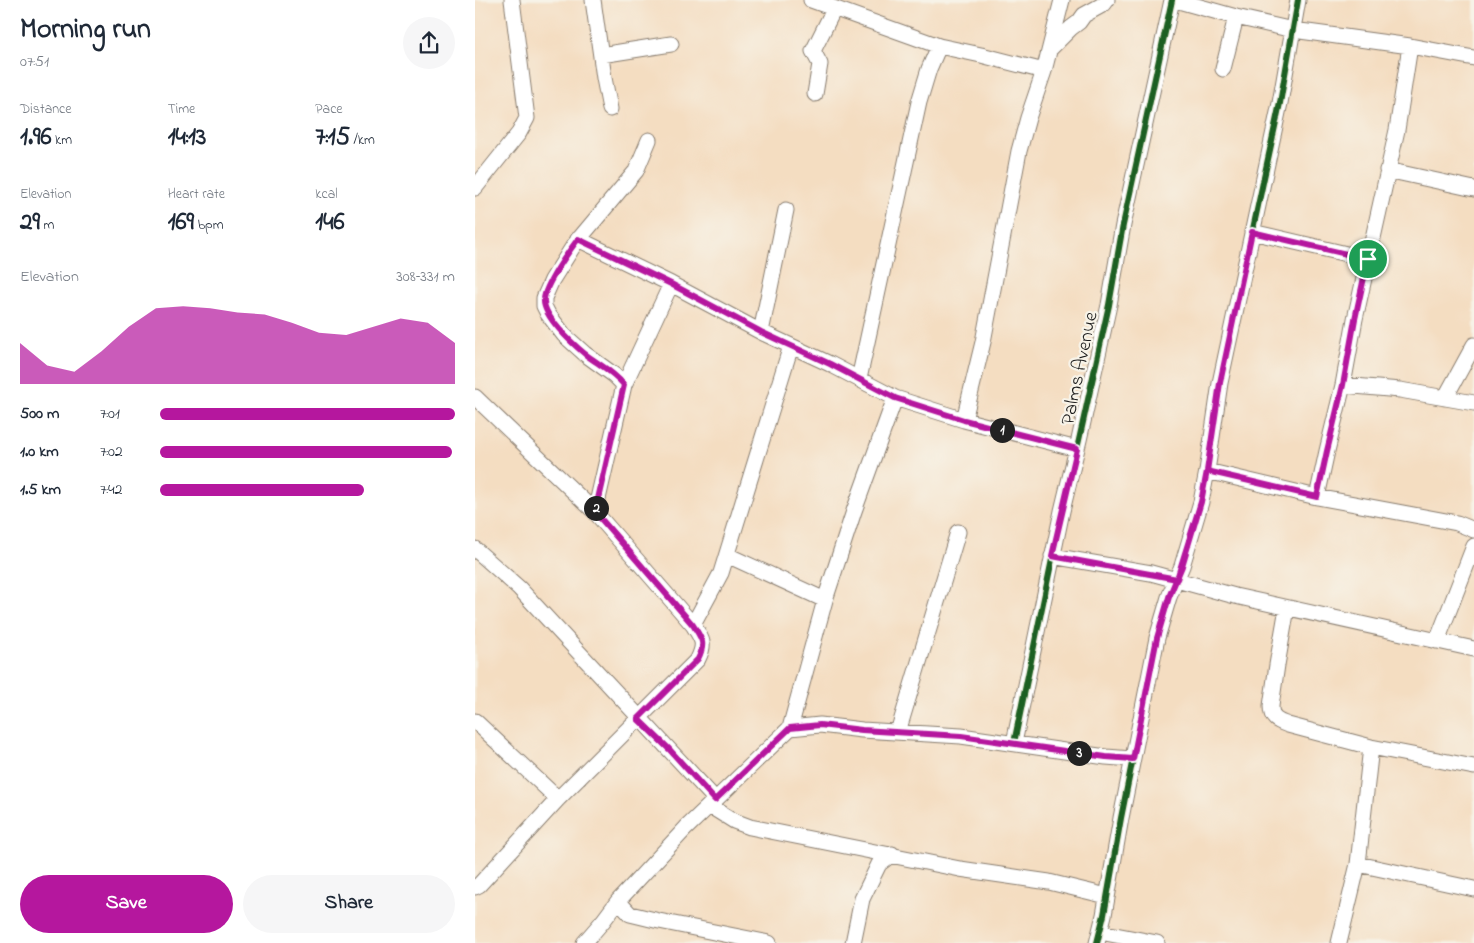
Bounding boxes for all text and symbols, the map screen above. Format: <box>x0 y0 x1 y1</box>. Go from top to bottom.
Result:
text: Morning run <box>20 10 151 51</box>
button: share <box>403 17 455 69</box>
text: 07:51 <box>20 50 49 74</box>
text: Distance <box>20 99 72 120</box>
text: Time <box>168 99 195 120</box>
text: Pace <box>315 99 343 120</box>
text: 1.96 <box>20 120 52 156</box>
text: 14:13 <box>168 120 206 156</box>
text: 7:15 <box>315 120 350 156</box>
text: km <box>52 130 72 151</box>
text: /km <box>350 130 375 151</box>
text: Elevation <box>20 184 71 205</box>
text: Heart rate <box>168 184 225 205</box>
text: kcal <box>315 184 338 205</box>
text: 29 <box>20 205 40 241</box>
text: 169 <box>168 205 194 241</box>
text: 146 <box>315 205 345 241</box>
text: m <box>40 215 54 236</box>
text: bpm <box>194 215 224 236</box>
pin <box>1347 238 1389 280</box>
icon: arrive <box>1354 245 1382 273</box>
text: Elevation <box>20 265 79 289</box>
text: 308–331 m <box>396 265 455 289</box>
street label: Palms Avenue <box>1054 309 1107 428</box>
text: 500 m <box>20 402 59 426</box>
text: 7:01 <box>100 402 120 426</box>
pin: 1 <box>989 418 1015 442</box>
text: 1 <box>1000 420 1005 441</box>
text: 1.0 km <box>20 440 59 464</box>
text: 7:02 <box>100 440 123 464</box>
text: 1.5 km <box>20 478 61 502</box>
text: 7:42 <box>100 478 123 502</box>
pin: 2 <box>583 496 609 520</box>
text: 2 <box>593 498 600 519</box>
pin: 3 <box>1067 740 1091 766</box>
text: 3 <box>1077 743 1082 764</box>
button: Save <box>20 875 233 933</box>
button: Share <box>243 875 455 933</box>

